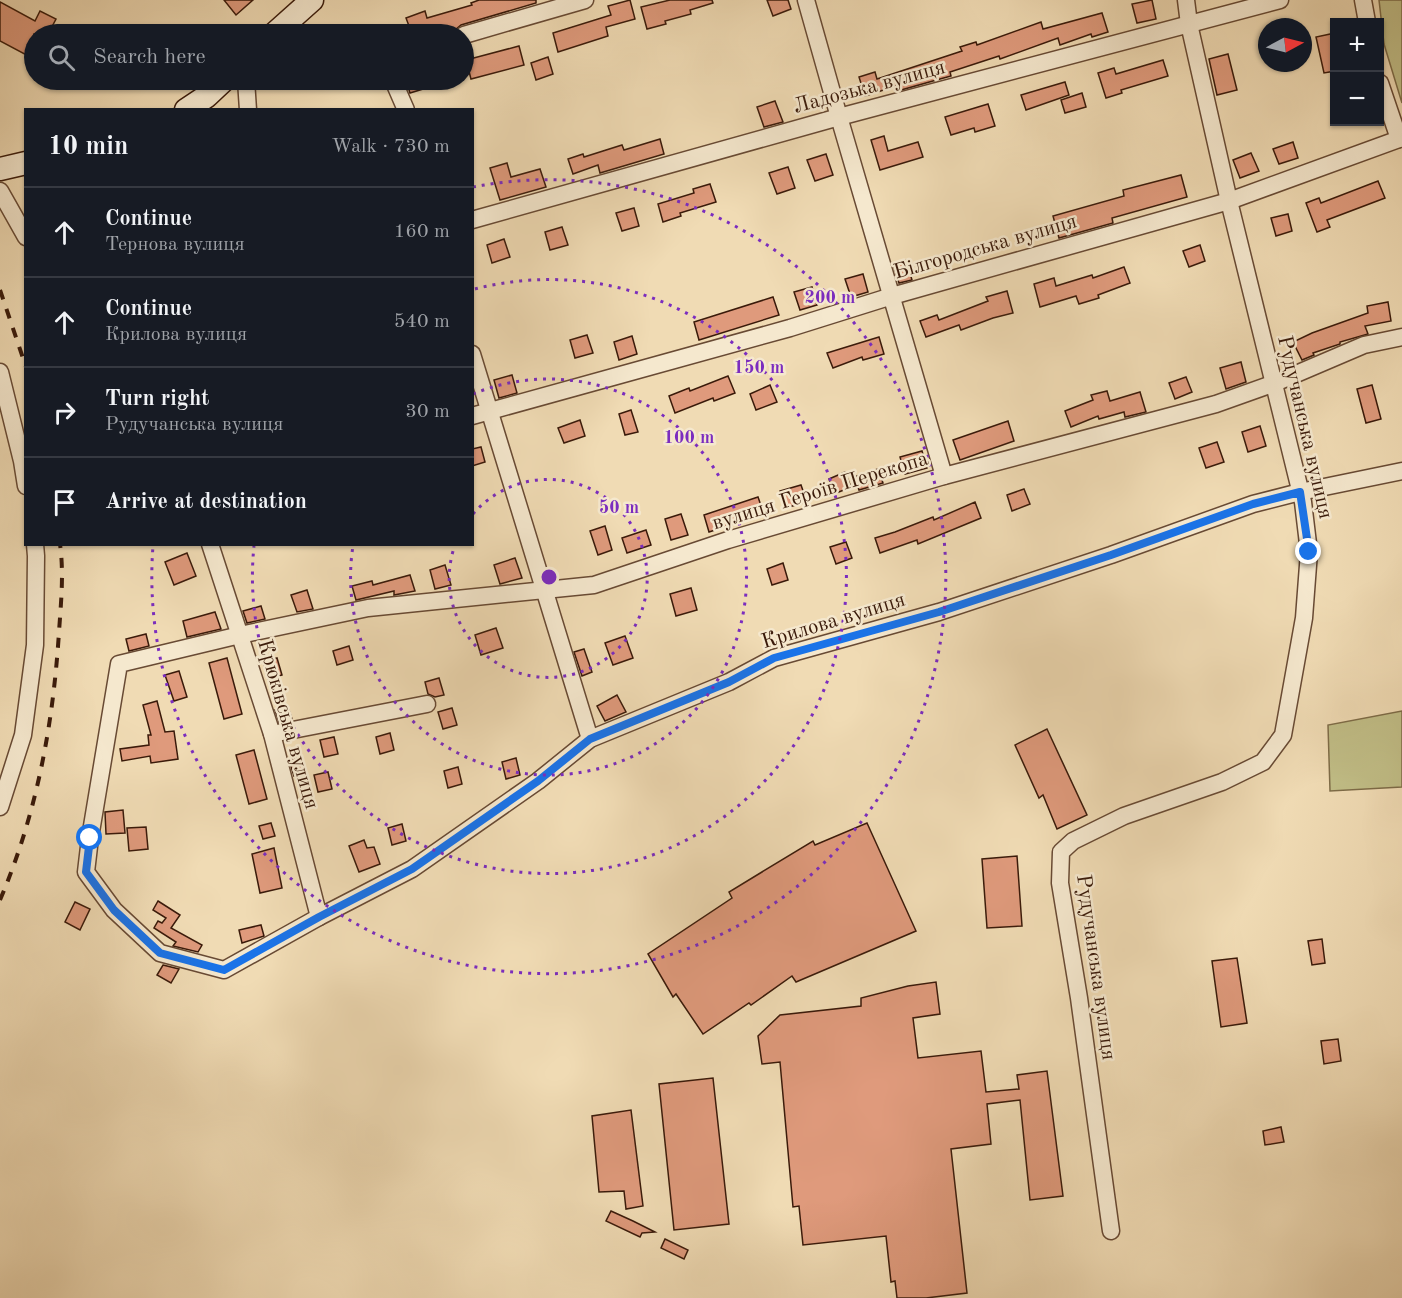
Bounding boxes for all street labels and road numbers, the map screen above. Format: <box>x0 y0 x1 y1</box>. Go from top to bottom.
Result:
street label: Ладозька вулиця <box>791 57 948 118</box>
street label: Білгородська вулиця <box>891 211 1080 284</box>
street label: Рудучанська вулиця <box>1273 334 1336 521</box>
street label: вулиця Героїв Перекопа <box>710 449 931 534</box>
street label: Крилова вулиця <box>759 590 908 653</box>
street label: Крюківська вулиця <box>253 637 322 812</box>
street label: Рудучанська вулиця <box>1072 873 1119 1061</box>

